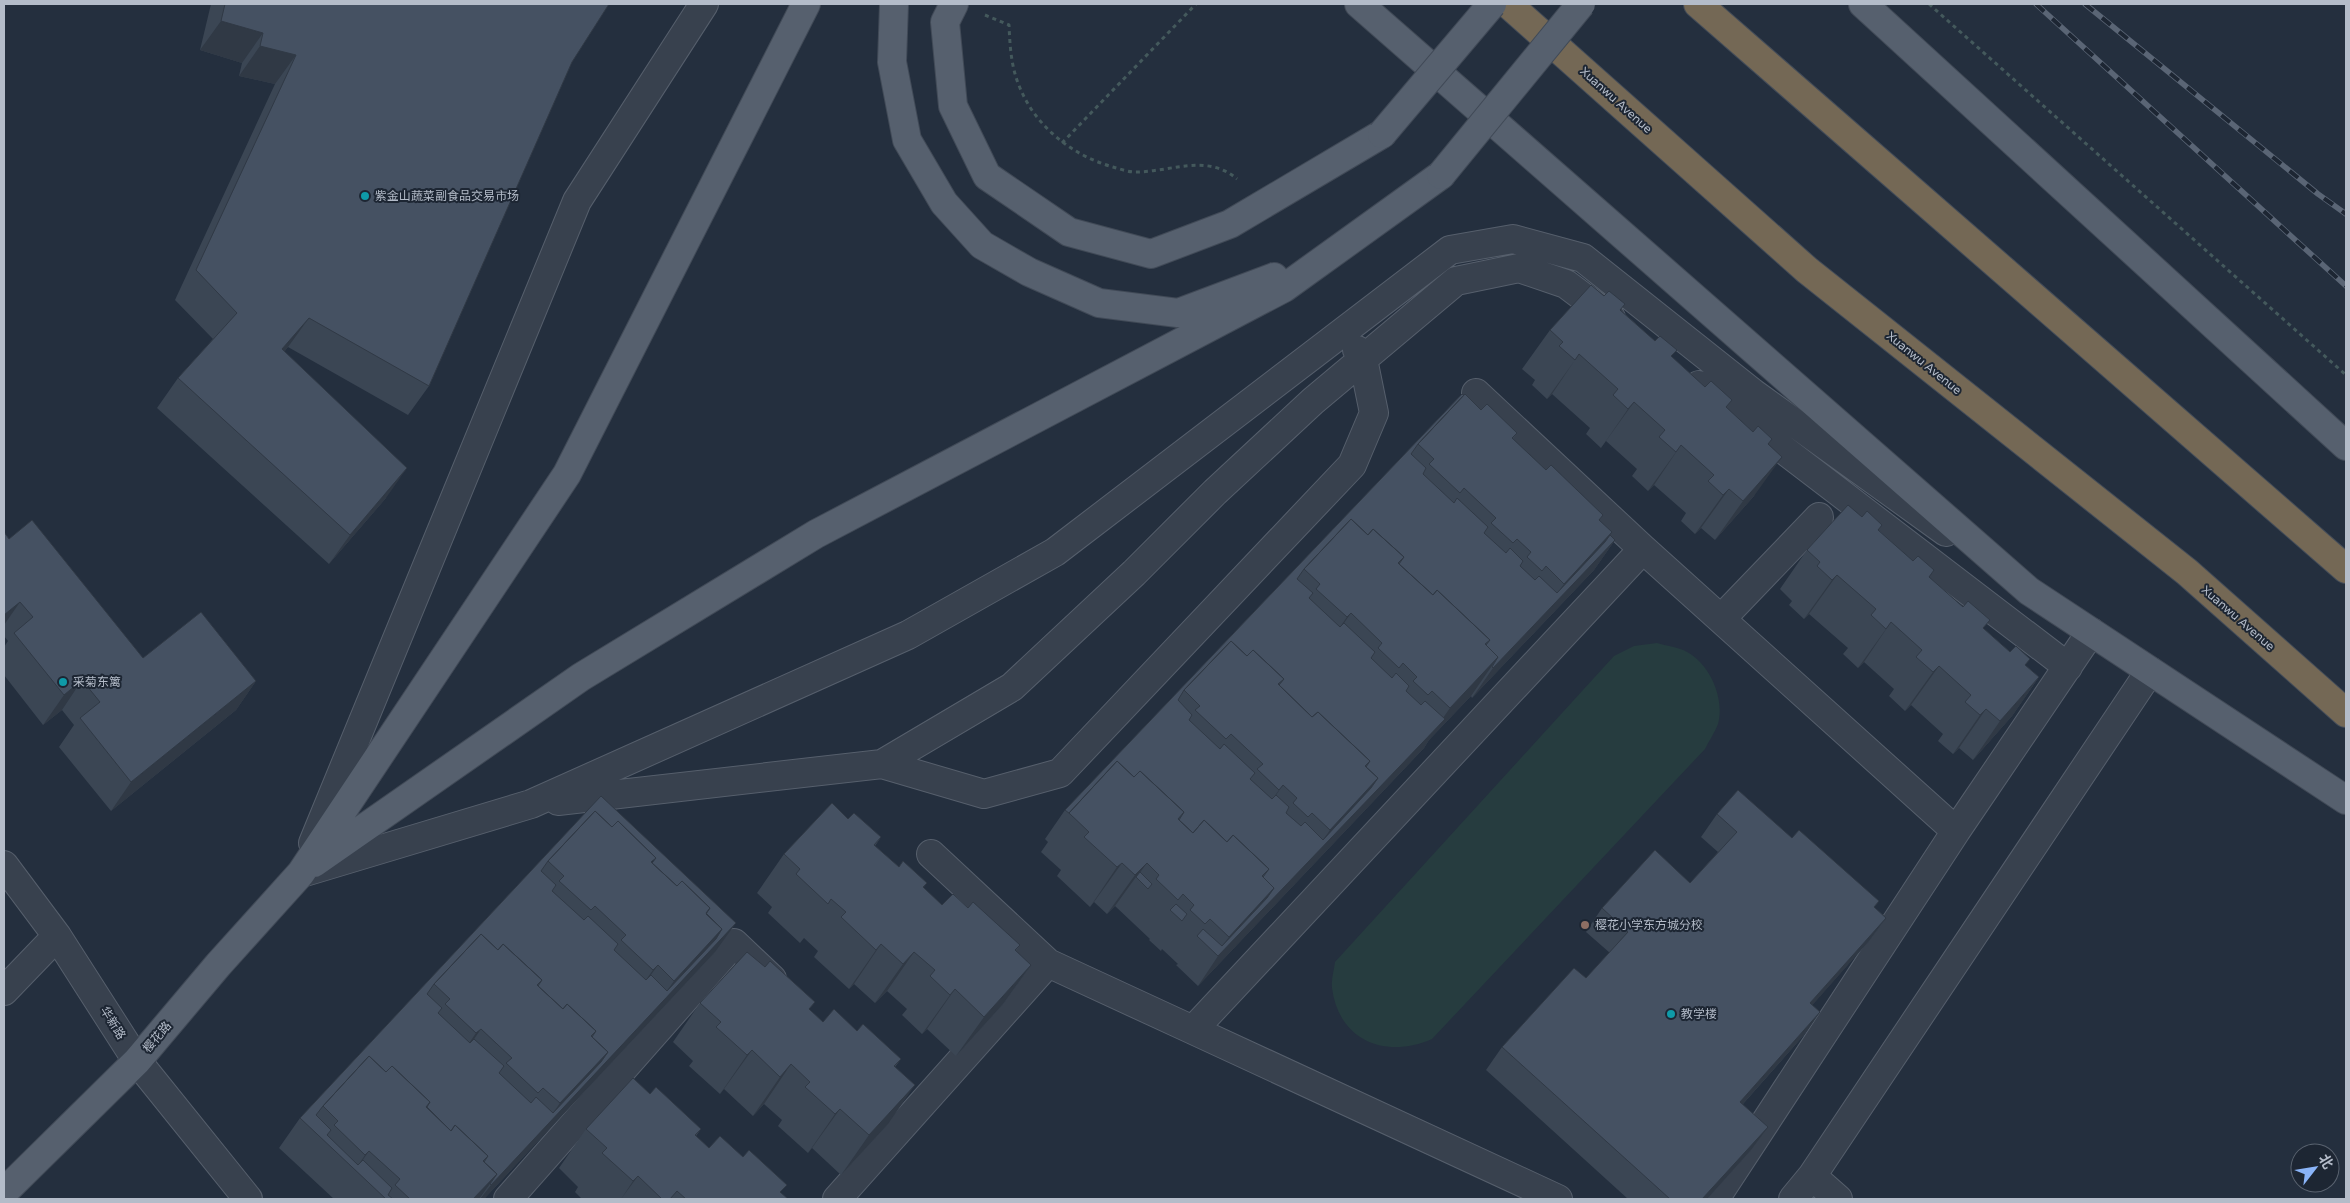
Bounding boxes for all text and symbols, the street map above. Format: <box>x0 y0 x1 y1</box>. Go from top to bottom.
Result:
street label: Xuanwu Avenue <box>1577 64 1655 136</box>
place label: 紫金山蔬菜副食品交易市场 <box>375 189 519 203</box>
marker: 紫金山蔬菜副食品交易市场 <box>359 190 371 202</box>
street label: Xuanwu Avenue <box>1884 329 1964 397</box>
street label: Xuanwu Avenue <box>2199 583 2277 654</box>
place label: 采菊东篱 <box>73 675 121 689</box>
marker: 采菊东篱 <box>57 676 69 688</box>
place label: 樱花小学东方城分校 <box>1595 918 1703 932</box>
marker: 樱花小学东方城分校 <box>1579 919 1591 931</box>
street label: 华新路 <box>98 1004 128 1042</box>
place label: 教学楼 <box>1681 1007 1717 1021</box>
marker: 教学楼 <box>1665 1008 1677 1020</box>
street label: 樱花路 <box>140 1019 174 1055</box>
north arrow <box>2290 1143 2340 1193</box>
text: 北 <box>2315 1151 2337 1172</box>

